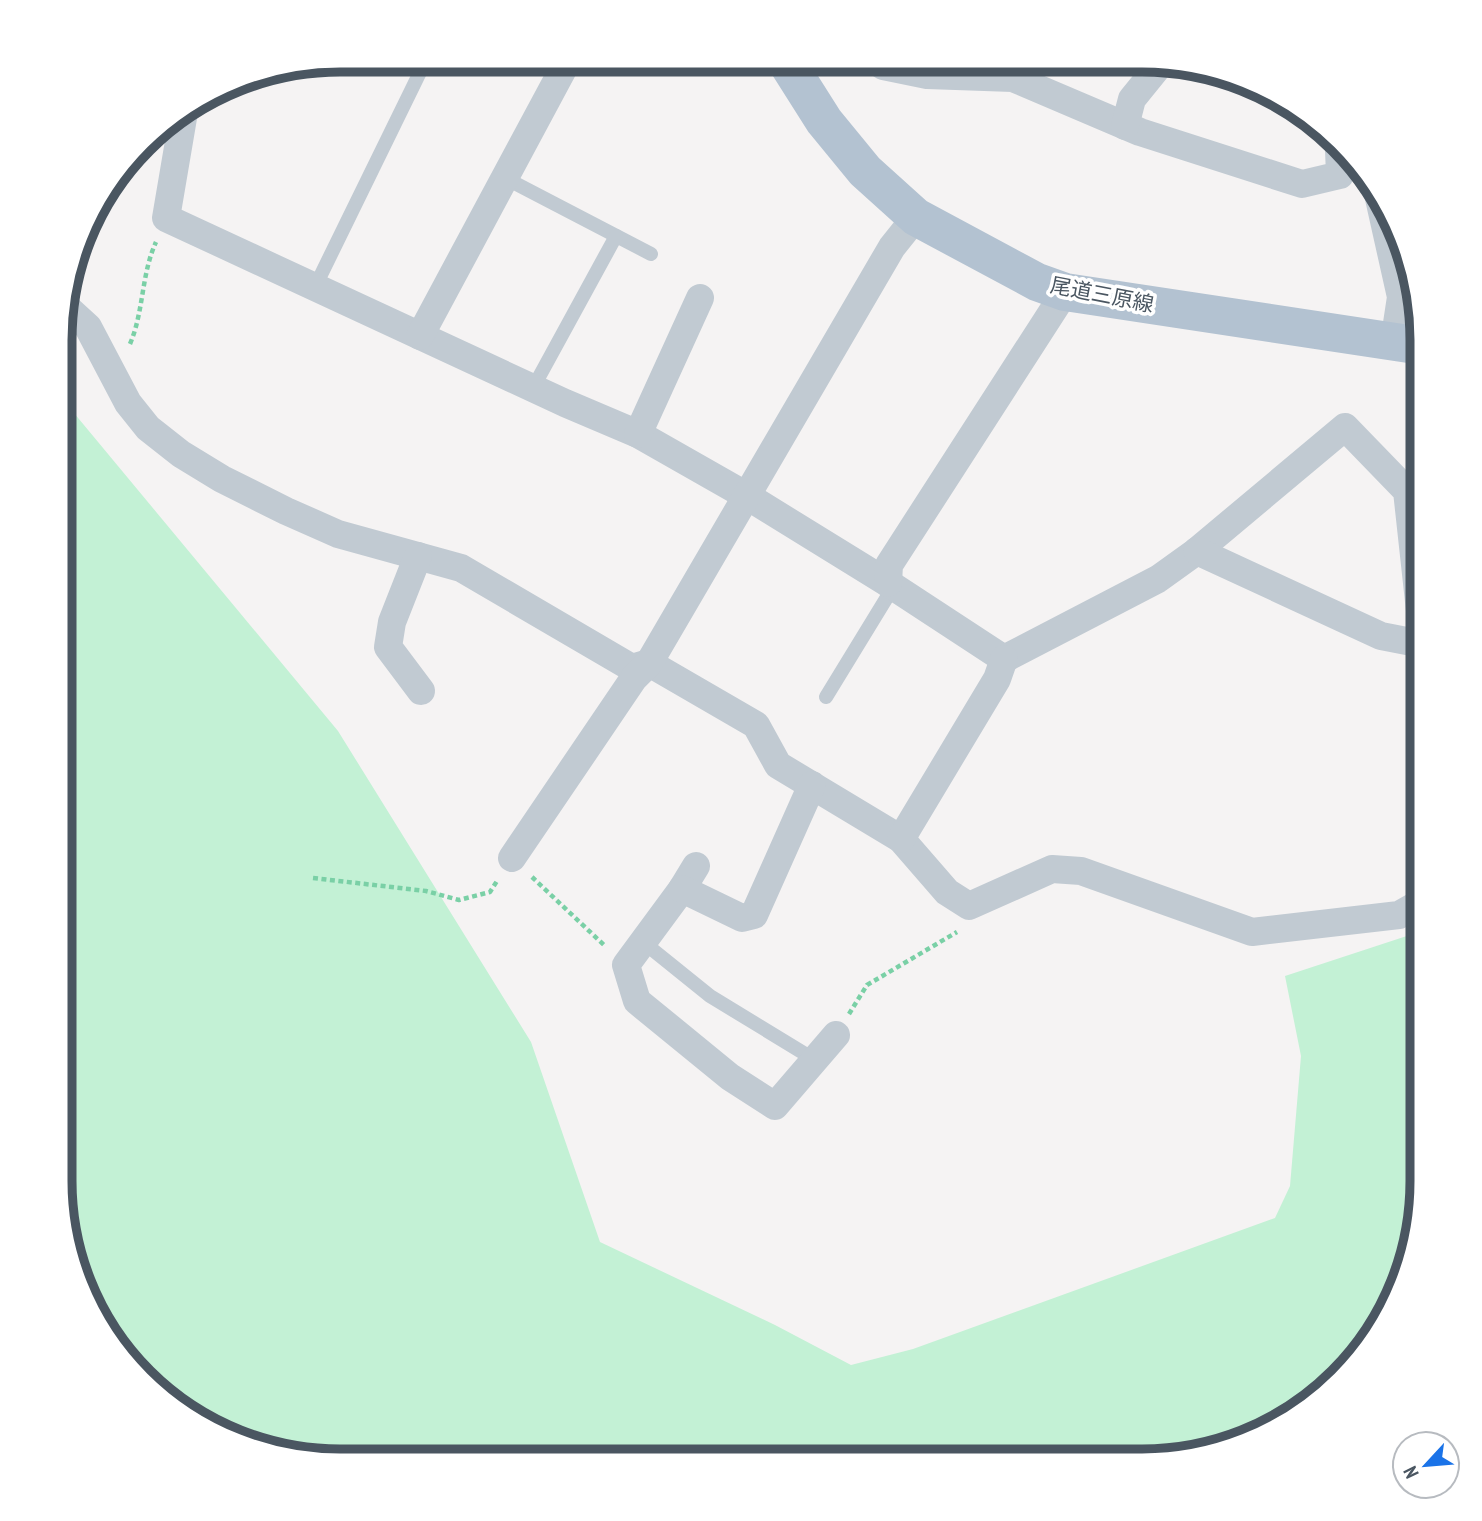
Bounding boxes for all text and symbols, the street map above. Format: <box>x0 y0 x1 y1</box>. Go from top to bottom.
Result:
street label: 尾道三原線 <box>1048 271 1156 318</box>
north arrow <box>1391 1430 1461 1500</box>
text: N <box>1398 1463 1424 1482</box>

